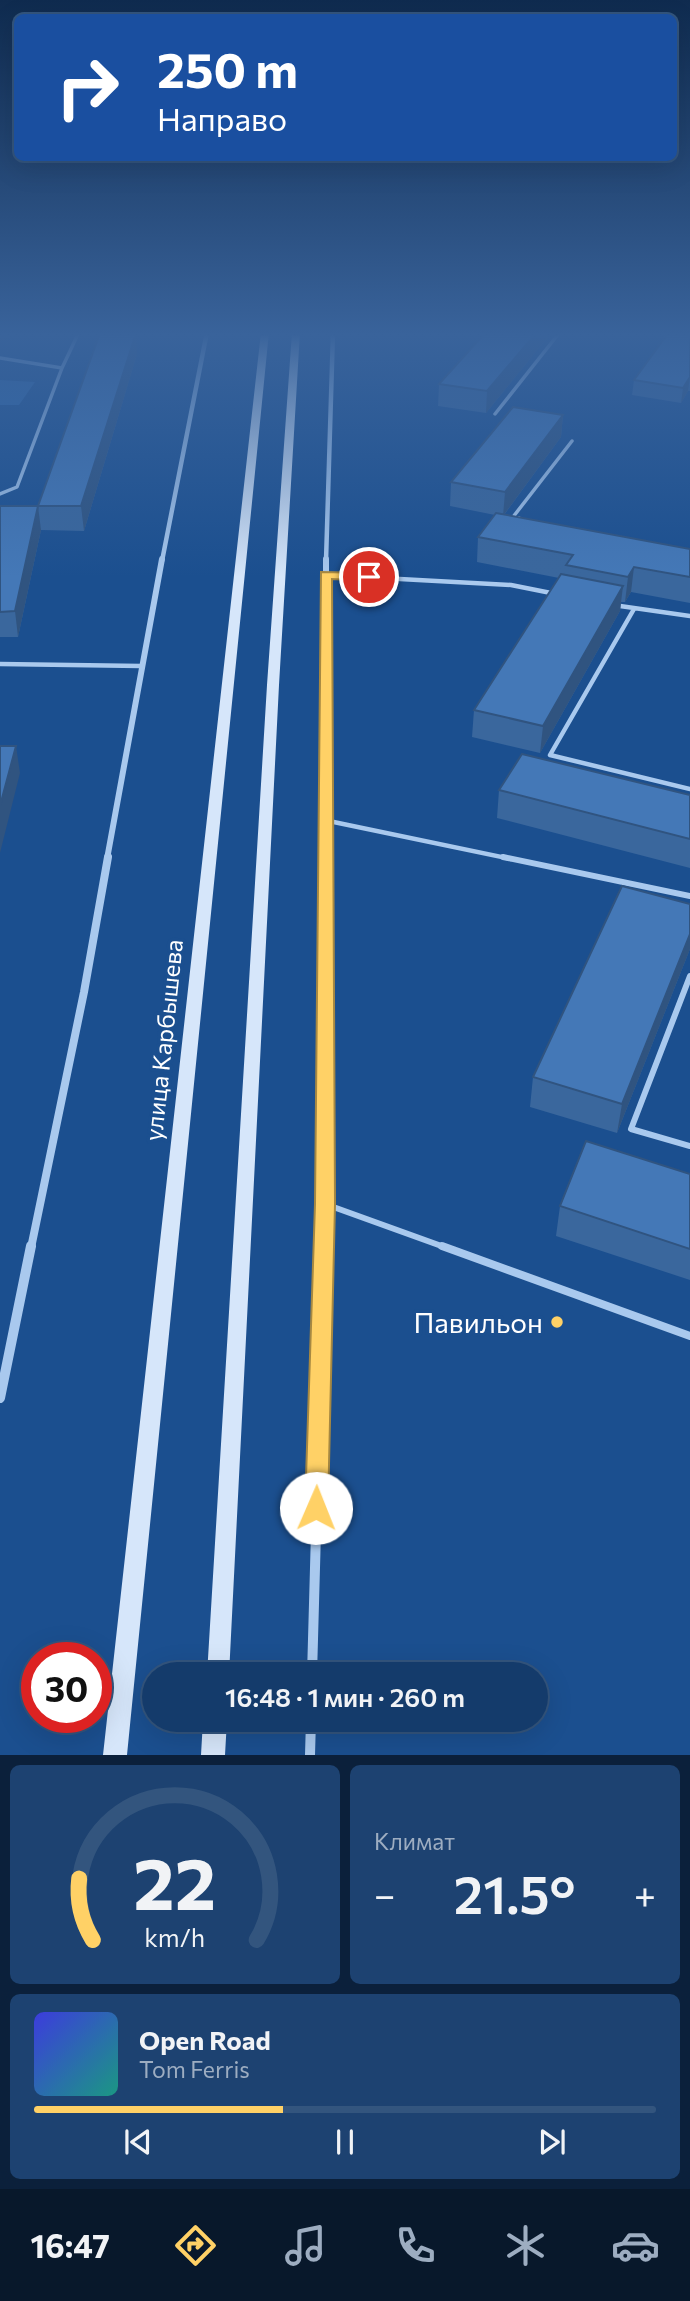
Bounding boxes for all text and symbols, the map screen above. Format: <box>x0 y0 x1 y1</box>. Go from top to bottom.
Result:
text: 250 m <box>157 38 298 98</box>
icon: right <box>42 42 133 133</box>
text: Направо <box>157 98 287 138</box>
pin <box>339 547 399 607</box>
icon: arrive <box>350 558 388 596</box>
street label: улица Карбышева <box>138 938 188 1142</box>
place label: Павильон <box>413 1305 543 1339</box>
marker: Павильон <box>549 1314 565 1330</box>
position arrow <box>279 1471 353 1545</box>
speed limit sign: 30 <box>21 1642 112 1733</box>
text: 16:48 · 1 мин · 260 m <box>225 1681 465 1712</box>
text: Климат <box>374 1827 455 1855</box>
text: 22 <box>134 1837 216 1926</box>
text: 21.5° <box>454 1861 575 1925</box>
text: − <box>374 1870 396 1917</box>
text: + <box>634 1870 656 1917</box>
text: km/h <box>145 1922 205 1952</box>
text: Open Road <box>139 2024 271 2055</box>
text: Tom Ferris <box>139 2055 250 2083</box>
icon: previous <box>119 2123 157 2161</box>
icon: pause <box>326 2123 364 2161</box>
icon: next <box>533 2123 571 2161</box>
icon: directions <box>171 2221 220 2270</box>
icon: music <box>281 2221 330 2270</box>
icon: phone <box>391 2221 440 2270</box>
icon: climate <box>501 2221 550 2270</box>
icon: car <box>611 2221 660 2270</box>
text: 16:47 <box>30 2225 110 2265</box>

